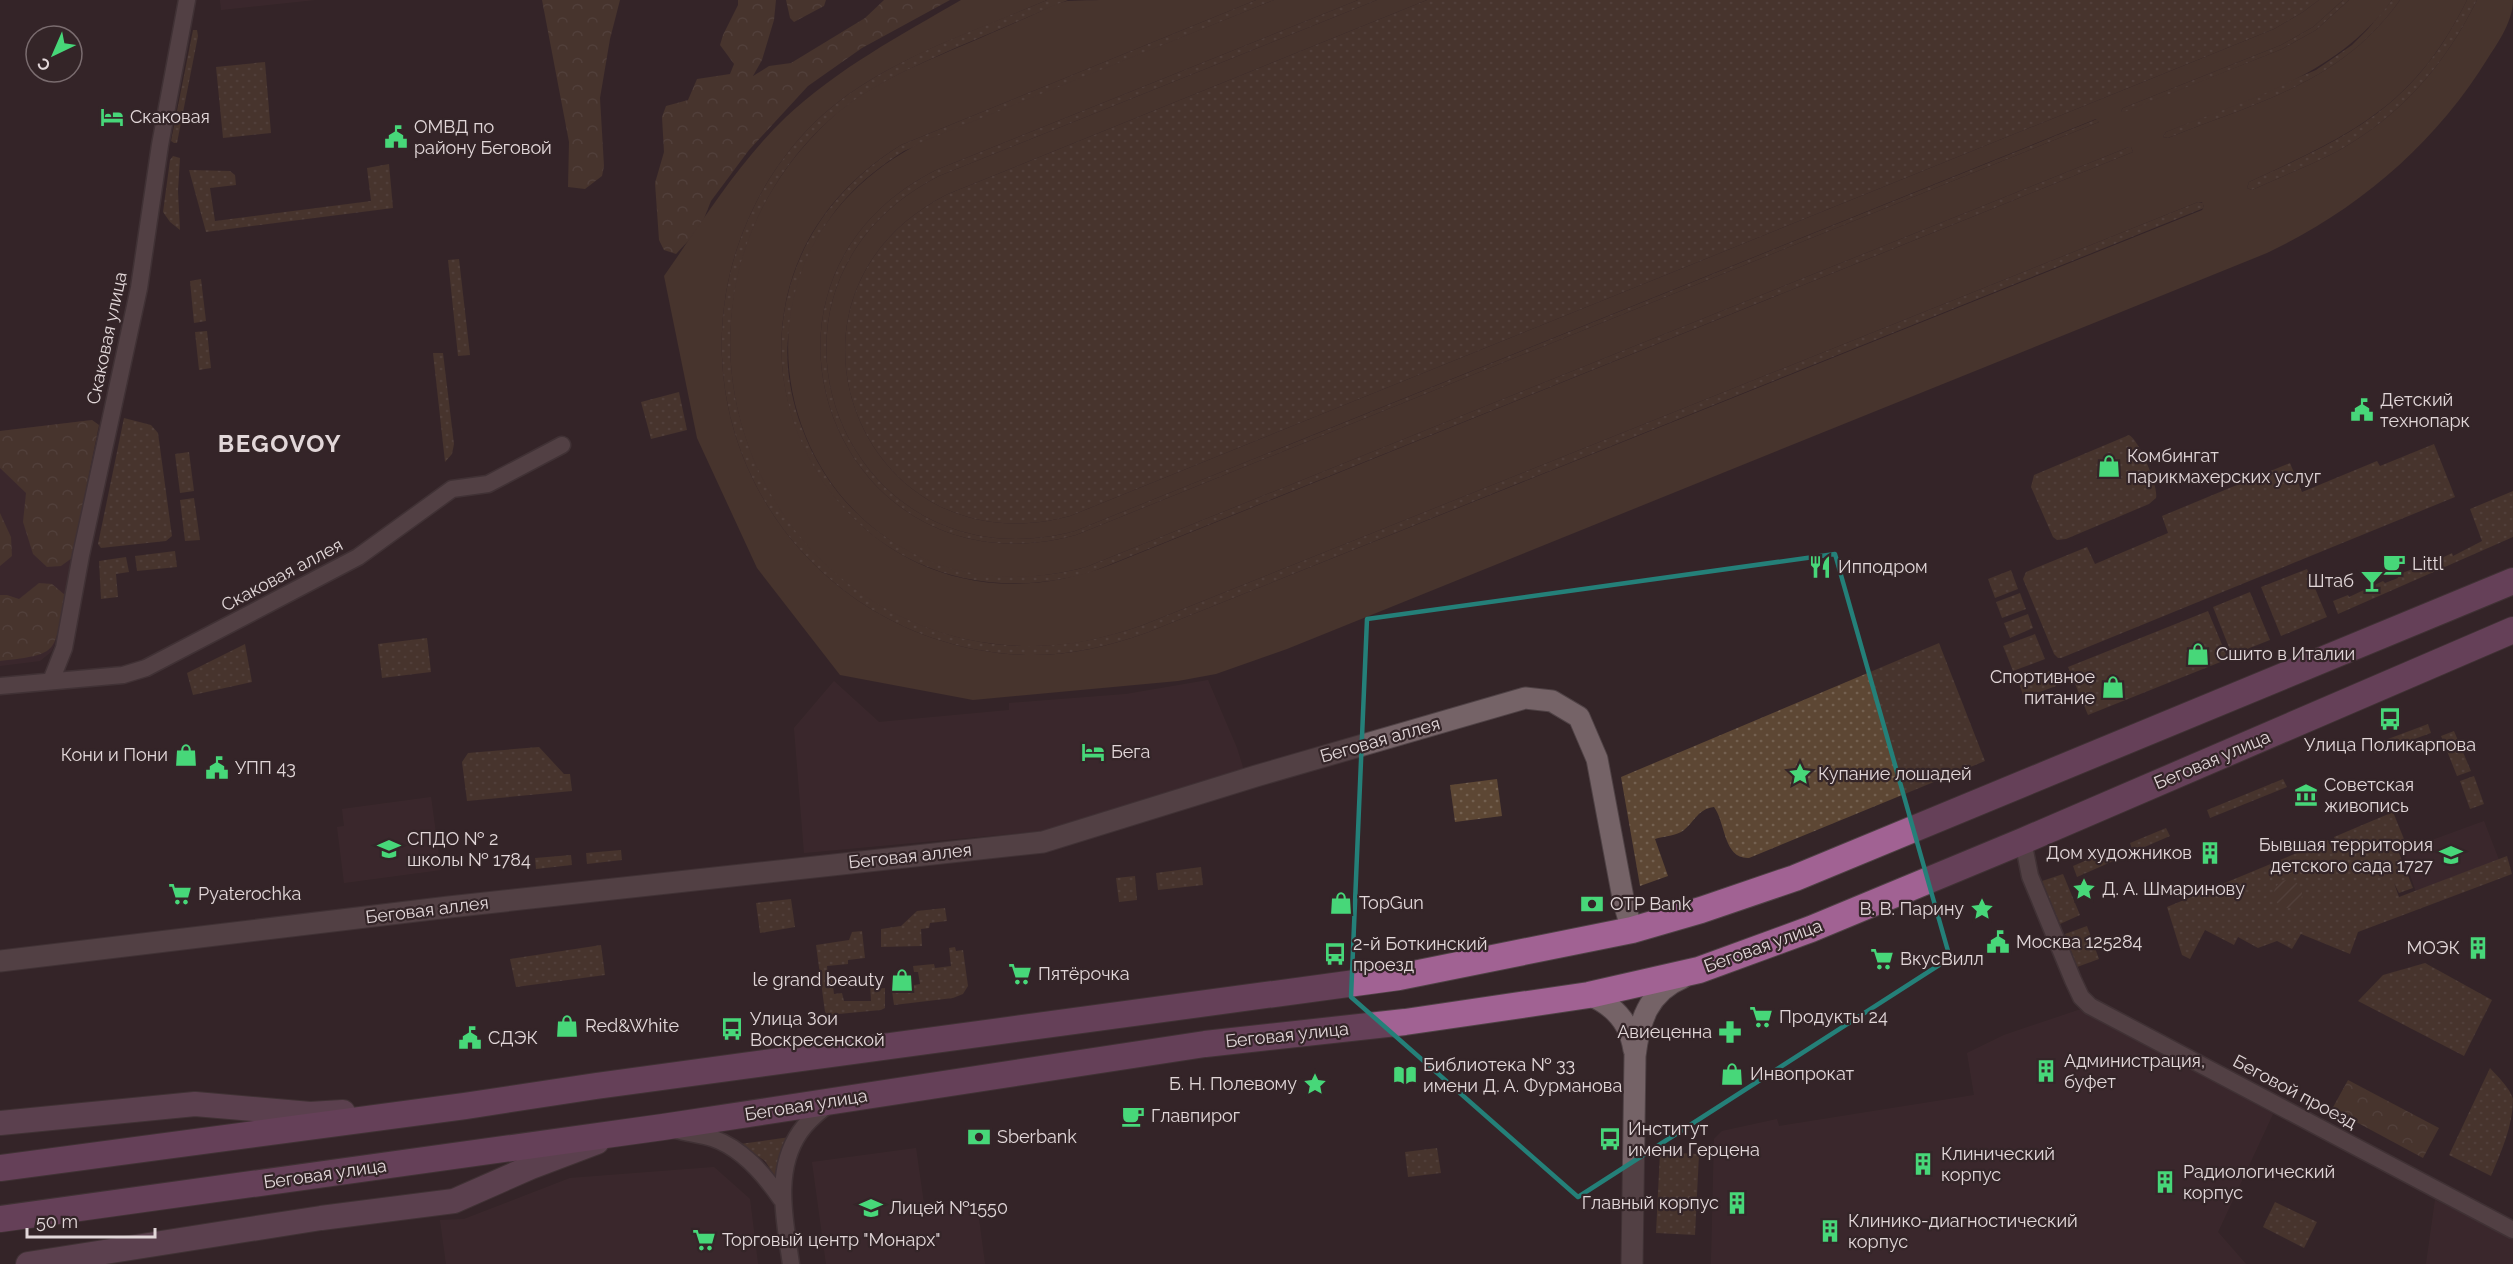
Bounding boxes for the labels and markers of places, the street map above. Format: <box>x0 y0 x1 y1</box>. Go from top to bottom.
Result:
hotel icon: Скаковая <box>99 104 125 130</box>
place label: Скаковая <box>130 106 210 127</box>
place label: ОМВД по району Беговой <box>414 116 552 158</box>
public building icon: ОМВД по району Беговой <box>383 124 409 150</box>
place label: Детский технопарк <box>2380 389 2470 431</box>
public building icon: Детский технопарк <box>2349 397 2375 423</box>
place label: Комбингат парикмахерских услуг <box>2127 445 2321 487</box>
shop icon: Комбингат парикмахерских услуг <box>2096 453 2122 479</box>
cafe icon: Littl <box>2381 551 2407 577</box>
place label: Littl <box>2412 553 2443 574</box>
restaurant icon: Ипподром <box>1807 554 1833 580</box>
place label: Ипподром <box>1838 556 1928 577</box>
bar icon: Штаб <box>2359 568 2385 594</box>
place label: Штаб <box>2308 570 2354 591</box>
shop icon: Сшито в Италии <box>2185 641 2211 667</box>
place label: Сшито в Италии <box>2216 643 2355 664</box>
place label: Спортивное питание <box>1990 666 2095 708</box>
shop icon: Спортивное питание <box>2100 674 2126 700</box>
bus stop icon: Улица Поликарпова <box>2377 706 2403 732</box>
place label: Улица Поликарпова <box>2304 734 2476 755</box>
hotel icon: Бега <box>1080 739 1106 765</box>
place label: Бега <box>1111 741 1150 762</box>
shop icon: Кони и Пони <box>173 742 199 768</box>
place label: Кони и Пони <box>61 744 168 765</box>
public building icon: УПП 43 <box>204 755 230 781</box>
place label: УПП 43 <box>235 757 296 778</box>
place icon: Купание лошадей <box>1787 761 1813 787</box>
place label: Купание лошадей <box>1818 763 1972 784</box>
place label: Советская живопись <box>2324 774 2414 816</box>
museum icon: Советская живопись <box>2293 782 2319 808</box>
place label: СПДО № 2 школы № 1784 <box>407 828 531 870</box>
place label: Бывшая территория детского сада 1727 <box>2259 834 2433 876</box>
school or university icon: СПДО № 2 школы № 1784 <box>376 836 402 862</box>
building icon: Дом художников <box>2197 840 2223 866</box>
place label: Дом художников <box>2046 842 2192 863</box>
school or university icon: Бывшая территория детского сада 1727 <box>2438 842 2464 868</box>
place icon: Д. А. Шмаринову <box>2071 876 2097 902</box>
place label: Д. А. Шмаринову <box>2102 878 2245 899</box>
supermarket icon: Pyaterochka <box>167 881 193 907</box>
place label: Pyaterochka <box>198 883 301 904</box>
shop icon: TopGun <box>1328 890 1354 916</box>
bank icon: OTP Bank <box>1579 891 1605 917</box>
place label: TopGun <box>1359 892 1424 913</box>
place label: OTP Bank <box>1610 893 1692 914</box>
place icon: В. В. Парину <box>1969 896 1995 922</box>
place label: В. В. Парину <box>1860 898 1964 919</box>
public building icon: Москва 125284 <box>1985 929 2011 955</box>
place label: Москва 125284 <box>2016 931 2143 952</box>
place label: 2-й Боткинский проезд <box>1353 933 1487 975</box>
building icon: МОЭК <box>2465 935 2491 961</box>
place label: МОЭК <box>2406 937 2460 958</box>
bus stop icon: 2-й Боткинский проезд <box>1322 941 1348 967</box>
supermarket icon: ВкусВилл <box>1869 946 1895 972</box>
place label: ВкусВилл <box>1900 948 1984 969</box>
supermarket icon: Пятёрочка <box>1007 961 1033 987</box>
place label: Пятёрочка <box>1038 963 1130 984</box>
shop icon: le grand beauty <box>889 967 915 993</box>
place label: le grand beauty <box>752 969 884 990</box>
supermarket icon: Продукты 24 <box>1748 1004 1774 1030</box>
place label: Продукты 24 <box>1779 1006 1888 1027</box>
place label: Улица Зои Воскресенской <box>750 1008 885 1050</box>
shop icon: Red&White <box>554 1013 580 1039</box>
place label: Red&White <box>585 1015 679 1036</box>
bus stop icon: Улица Зои Воскресенской <box>719 1016 745 1042</box>
pharmacy icon: Авиеценна <box>1717 1019 1743 1045</box>
place label: Авиеценна <box>1617 1021 1712 1042</box>
public building icon: СДЭК <box>457 1025 483 1051</box>
place label: СДЭК <box>488 1027 538 1048</box>
place label: Администрация, буфет <box>2064 1050 2205 1092</box>
place label: Библиотека № 33 имени Д. А. Фурманова <box>1423 1054 1622 1096</box>
building icon: Администрация, буфет <box>2033 1058 2059 1084</box>
shop icon: Инвопрокат <box>1719 1061 1745 1087</box>
library icon: Библиотека № 33 имени Д. А. Фурманова <box>1392 1062 1418 1088</box>
place label: Инвопрокат <box>1750 1063 1855 1084</box>
place icon: Б. Н. Полевому <box>1302 1071 1328 1097</box>
place label: Б. Н. Полевому <box>1169 1073 1297 1094</box>
cafe icon: Главпирог <box>1120 1103 1146 1129</box>
place label: Главпирог <box>1151 1105 1240 1126</box>
place label: Институт имени Герцена <box>1628 1118 1760 1160</box>
bank icon: Sberbank <box>966 1124 992 1150</box>
place label: Sberbank <box>997 1126 1077 1147</box>
bus stop icon: Институт имени Герцена <box>1597 1126 1623 1152</box>
place label: Клинический корпус <box>1941 1143 2055 1185</box>
building icon: Клинический корпус <box>1910 1151 1936 1177</box>
place label: Радиологический корпус <box>2183 1161 2335 1203</box>
building icon: Радиологический корпус <box>2152 1169 2178 1195</box>
building icon: Главный корпус <box>1724 1190 1750 1216</box>
place label: Главный корпус <box>1582 1192 1719 1213</box>
school or university icon: Лицей №1550 <box>858 1195 884 1221</box>
place label: Лицей №1550 <box>889 1197 1008 1218</box>
place label: Клинико-диагностический корпус <box>1848 1210 2078 1252</box>
building icon: Клинико-диагностический корпус <box>1817 1218 1843 1244</box>
supermarket icon: Торговый центр "Монарх" <box>691 1227 717 1253</box>
place label: Торговый центр "Монарх" <box>722 1229 941 1250</box>

